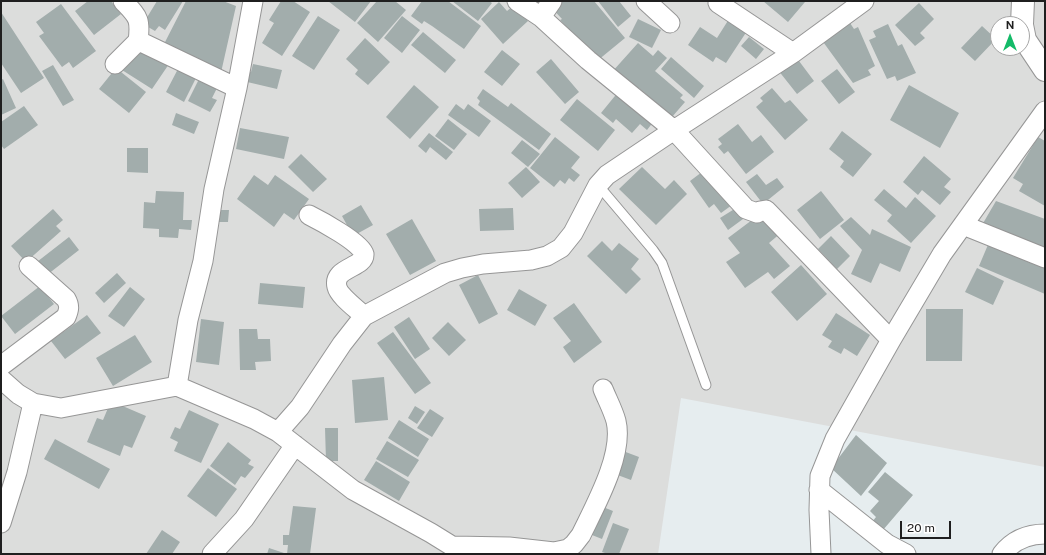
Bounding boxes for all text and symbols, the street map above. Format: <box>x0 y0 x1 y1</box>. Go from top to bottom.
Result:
north arrow <box>990 16 1030 56</box>
text: N <box>1006 19 1014 31</box>
scale bar <box>902 513 953 539</box>
text: 20 m <box>907 521 935 535</box>

